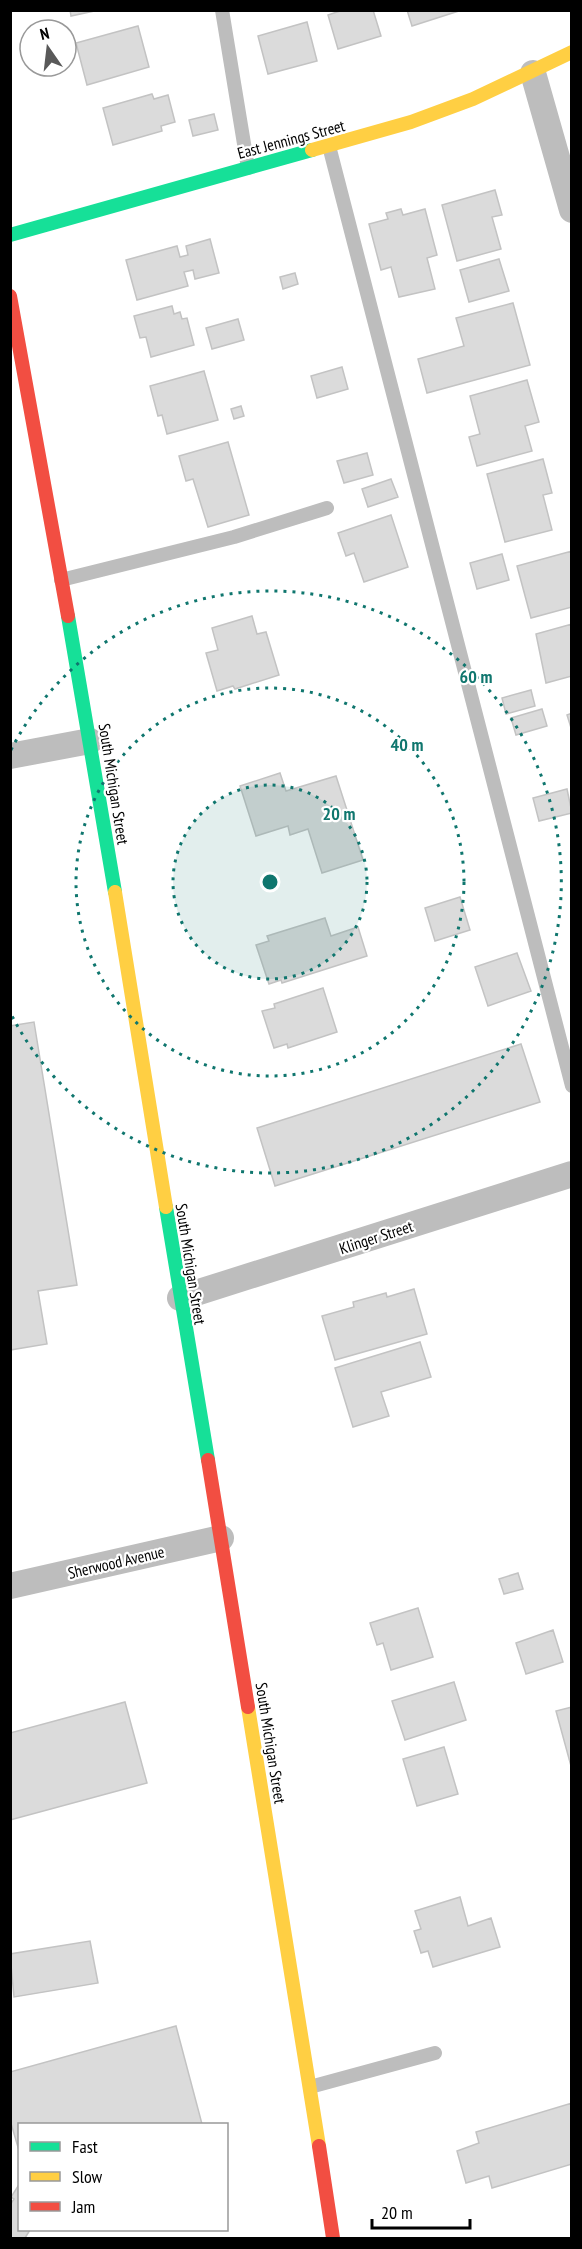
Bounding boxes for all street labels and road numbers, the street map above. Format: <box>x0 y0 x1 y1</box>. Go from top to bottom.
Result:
street label: East Jennings Street <box>235 115 347 163</box>
street label: South Michigan Street <box>95 722 134 847</box>
street label: South Michigan Street <box>172 1202 211 1327</box>
street label: Klinger Street <box>337 1215 416 1258</box>
street label: Sherwood Avenue <box>66 1541 166 1583</box>
street label: South Michigan Street <box>252 1681 291 1806</box>

